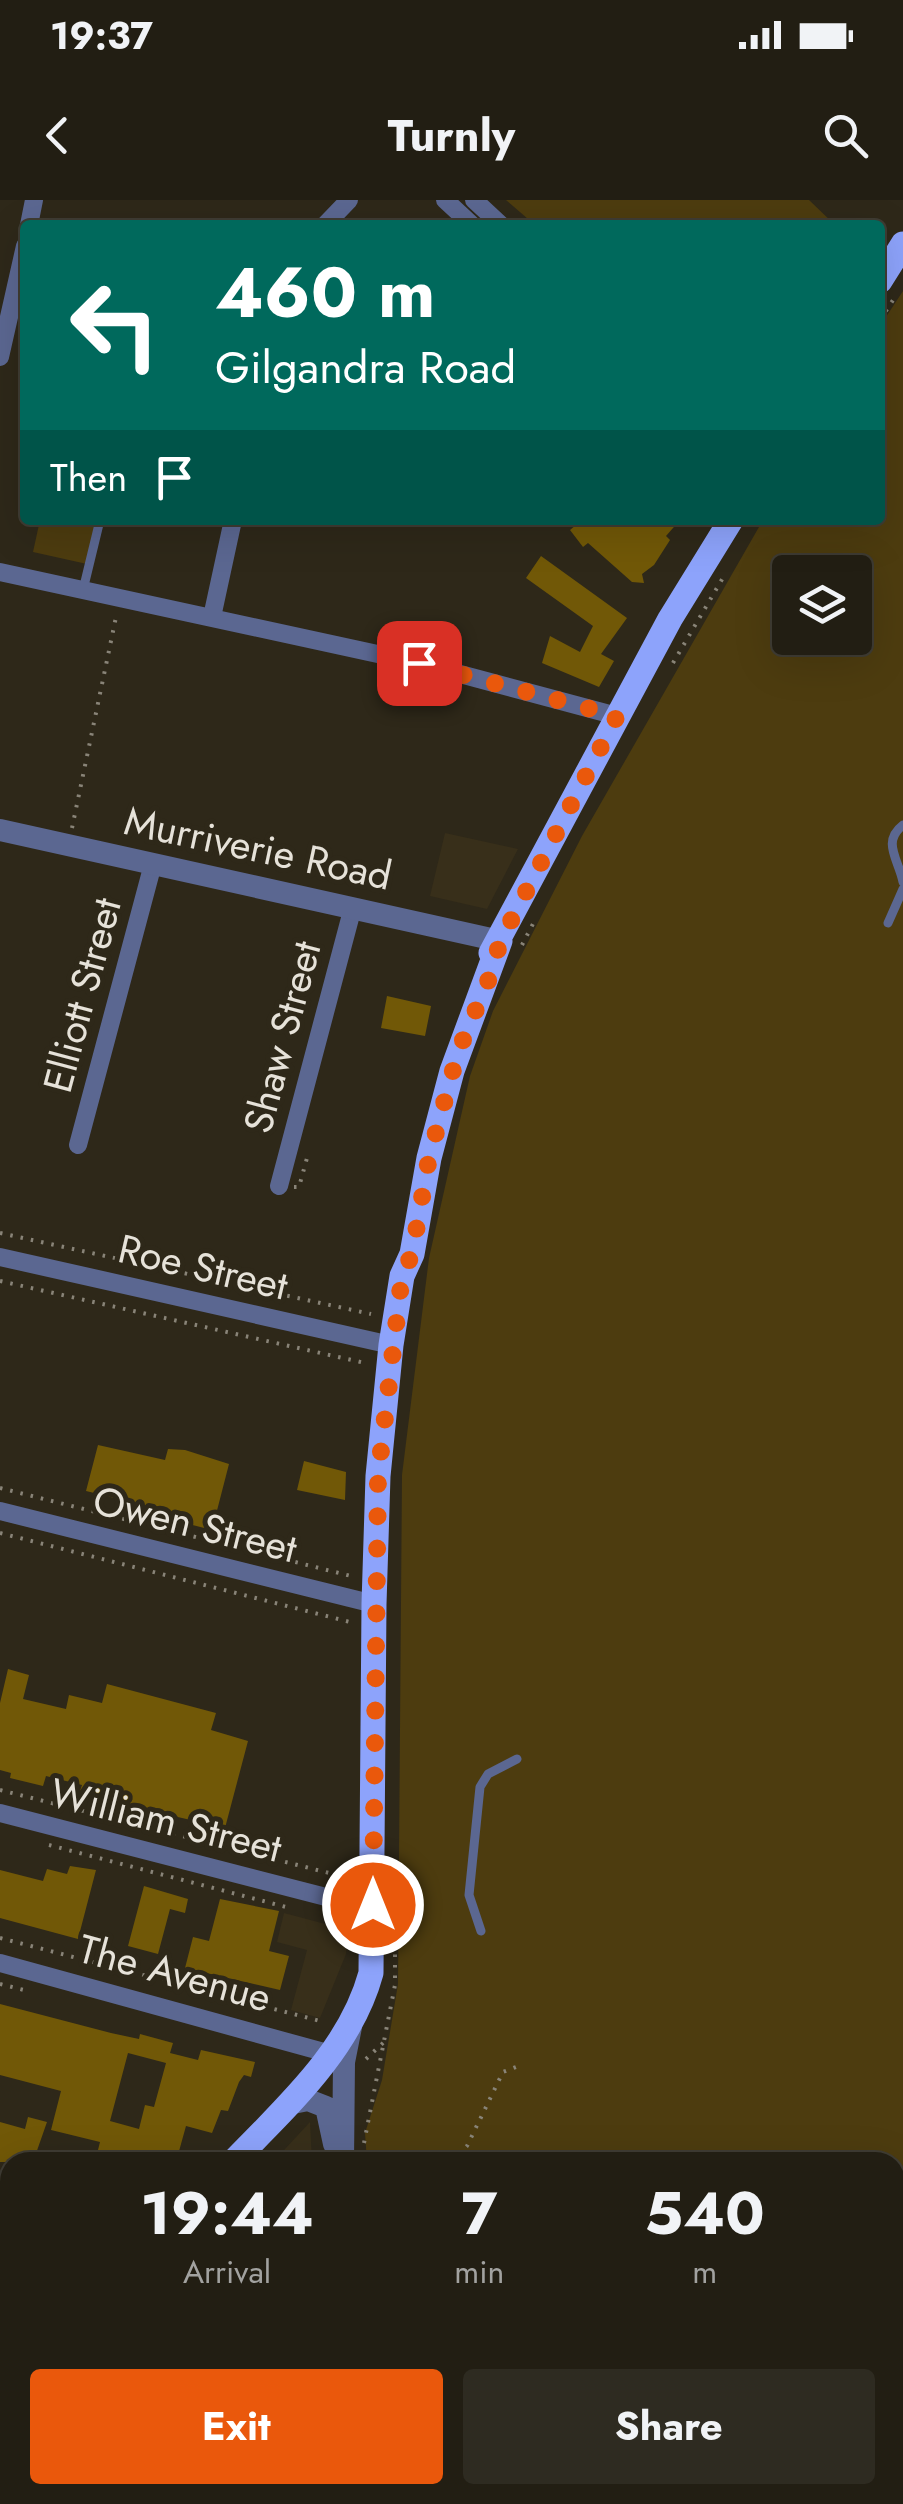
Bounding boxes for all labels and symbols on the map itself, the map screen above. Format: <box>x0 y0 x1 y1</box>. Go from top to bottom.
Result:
pin <box>377 621 462 706</box>
street label: Murriverie Road <box>119 791 397 905</box>
street label: Elliott Street <box>28 891 136 1099</box>
street label: Shaw Street <box>229 934 336 1139</box>
street label: Roe Street <box>113 1219 294 1315</box>
street label: Owen Street <box>87 1471 303 1577</box>
street label: William Street <box>44 1763 288 1877</box>
position arrow <box>321 1853 425 1957</box>
street label: The Avenue <box>72 1920 278 2026</box>

